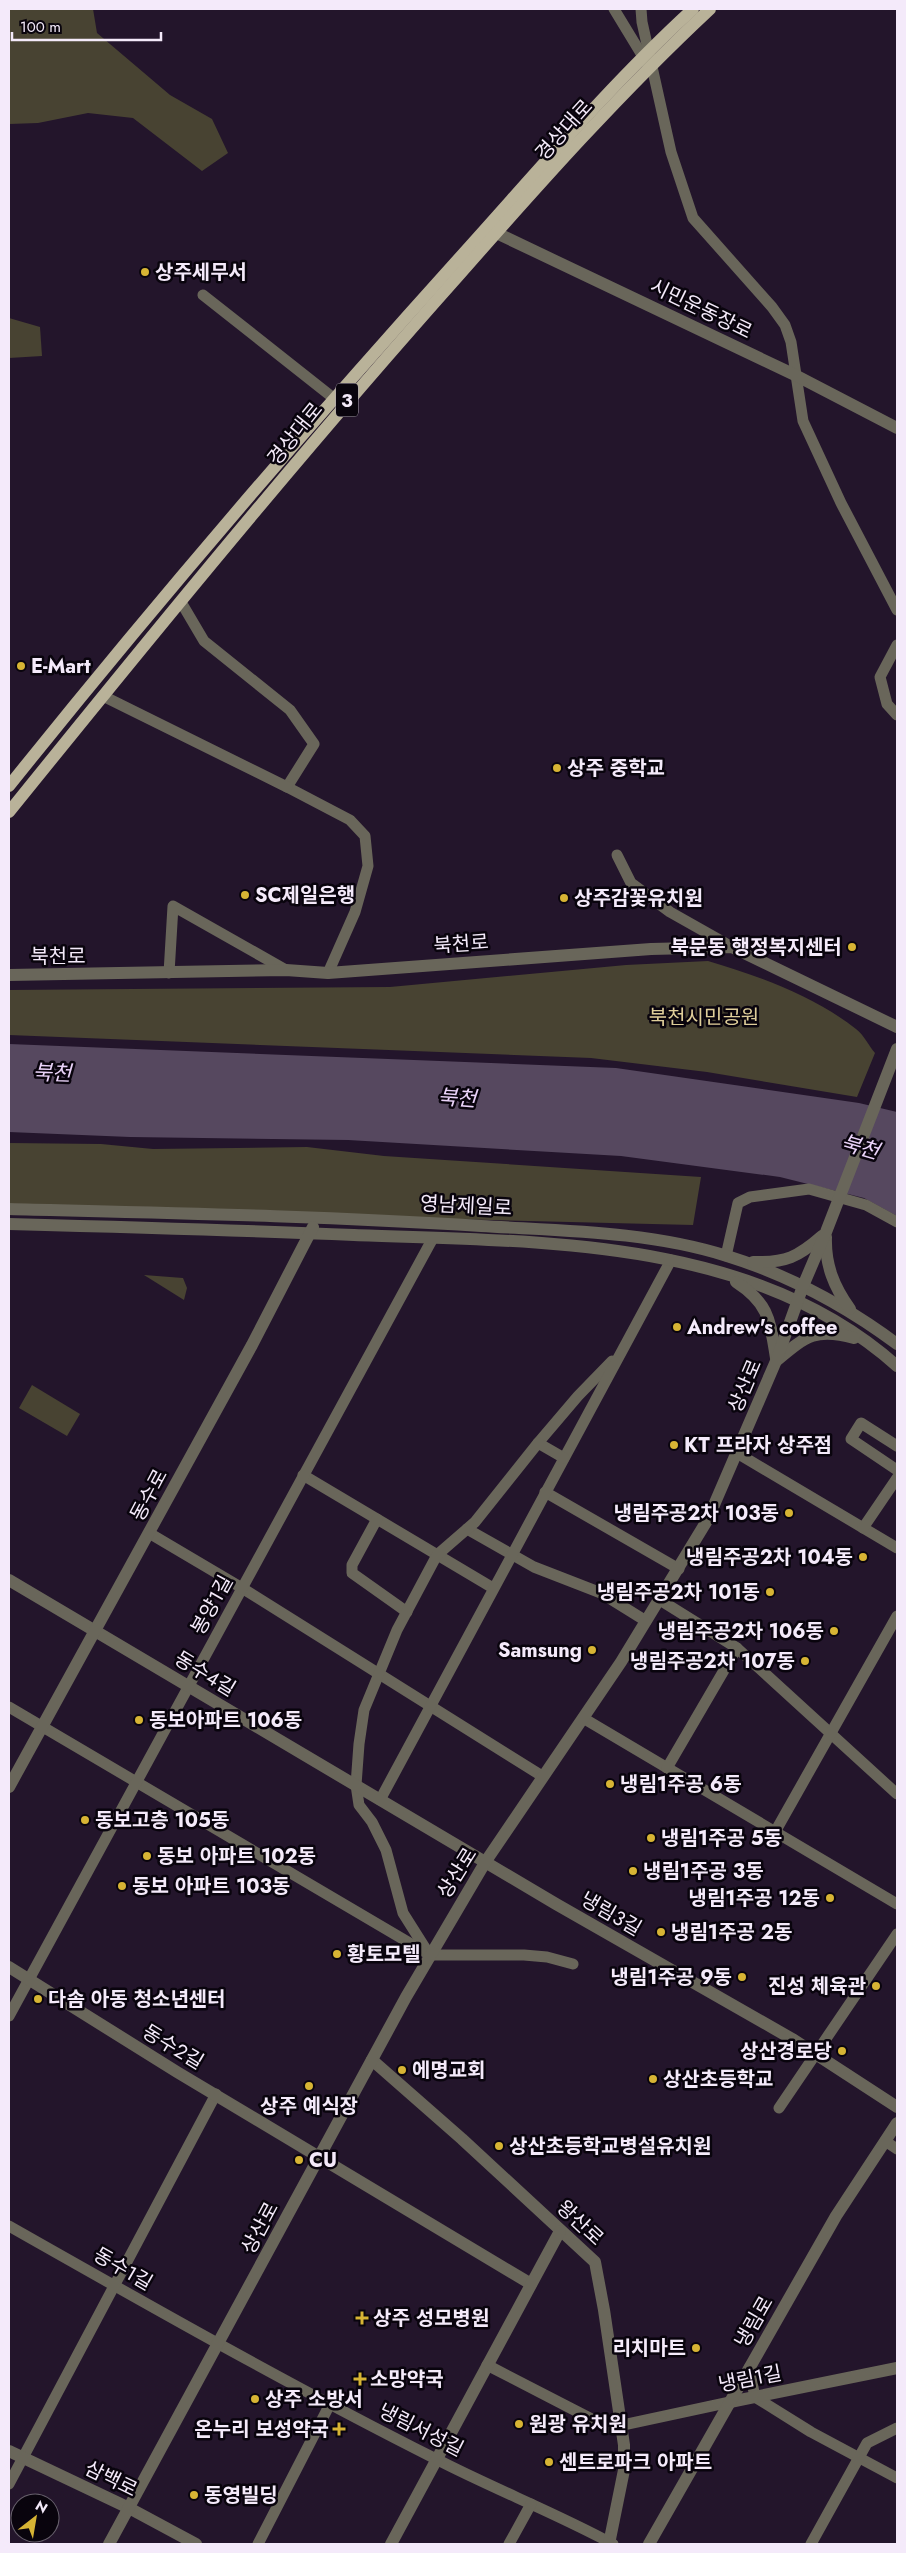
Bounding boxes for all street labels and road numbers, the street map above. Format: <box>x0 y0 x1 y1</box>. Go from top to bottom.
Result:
street label: 경상대로 <box>529 93 599 167</box>
street label: 시민운동장로 <box>645 272 757 346</box>
road number: 3 <box>336 384 358 416</box>
street label: 경상대로 <box>261 396 329 472</box>
street label: 북천로 <box>432 928 490 960</box>
street label: 북천로 <box>30 942 86 971</box>
street label: 영남제일로 <box>419 1189 513 1223</box>
street label: 상산로 <box>721 1355 769 1417</box>
street label: 동수로 <box>123 1464 175 1526</box>
street label: 봉양1길 <box>184 1570 240 1640</box>
street label: 동수4길 <box>169 1644 241 1704</box>
street label: 상산로 <box>430 1842 484 1904</box>
street label: 냉림3길 <box>575 1885 647 1943</box>
street label: 동수2길 <box>137 2017 209 2077</box>
street label: 왕산로 <box>550 2194 610 2252</box>
street label: 상산로 <box>234 2197 286 2259</box>
street label: 동수1길 <box>88 2240 158 2298</box>
street label: 냉림로 <box>728 2291 780 2353</box>
street label: 냉림1길 <box>716 2359 784 2399</box>
street label: 냉림서성길 <box>373 2396 469 2464</box>
street label: 삼백로 <box>80 2454 142 2504</box>

